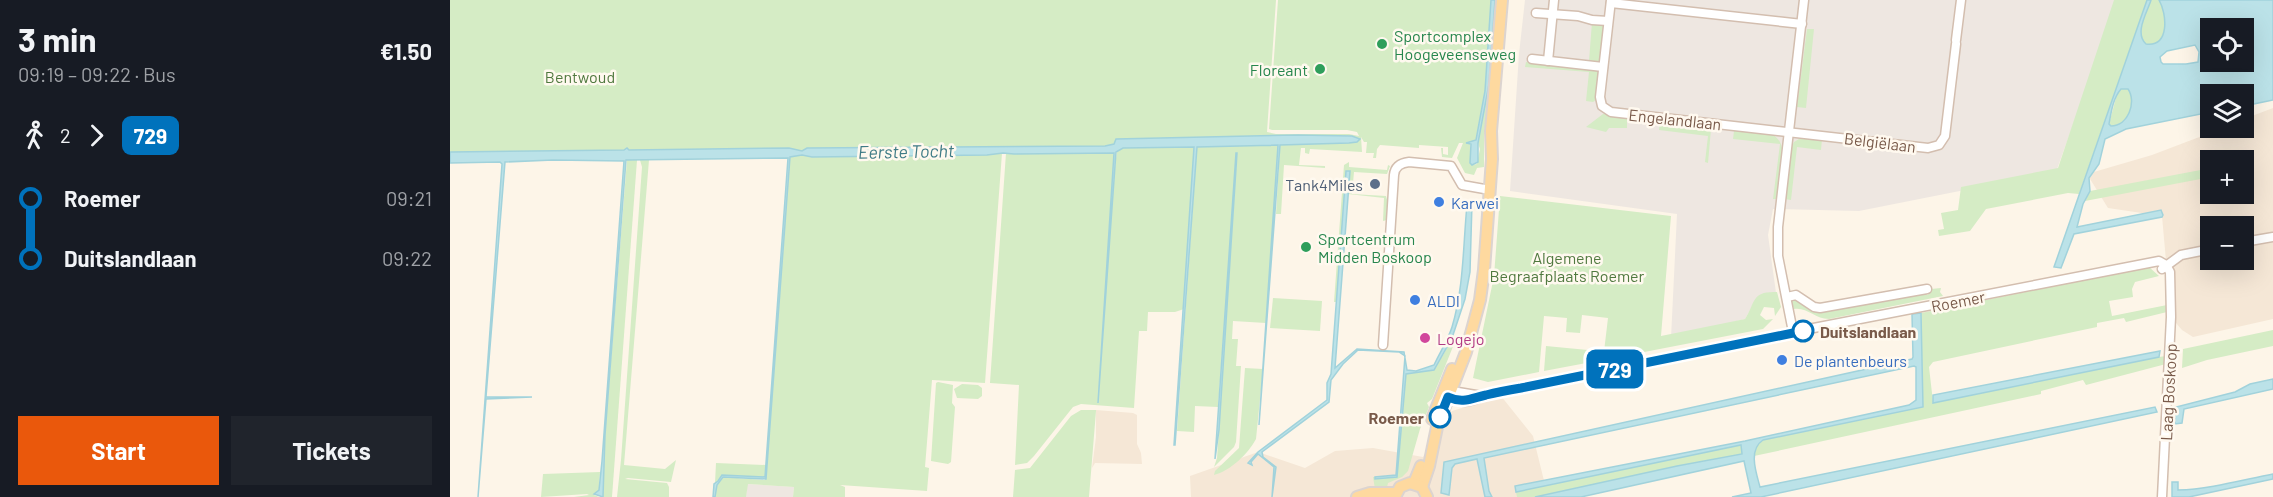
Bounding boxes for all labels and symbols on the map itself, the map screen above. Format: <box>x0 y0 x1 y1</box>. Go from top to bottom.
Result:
place label: Sportcomplex Hoogeveenseweg <box>1394 26 1516 63</box>
marker: Sportcomplex Hoogeveenseweg <box>1375 37 1389 51</box>
place label: Floreant <box>1250 60 1308 79</box>
marker: Floreant <box>1313 62 1327 76</box>
park label: Bentwoud <box>545 67 615 86</box>
street label: Engelandlaan <box>1628 105 1722 133</box>
street label: Belgiëlaan <box>1843 128 1917 156</box>
water label: Eerste Tocht <box>858 139 955 163</box>
place label: Tank4Miles <box>1285 175 1363 194</box>
marker: Tank4Miles <box>1368 177 1382 191</box>
place label: Karwei <box>1451 193 1499 212</box>
marker: Karwei <box>1432 195 1446 209</box>
place label: Sportcentrum Midden Boskoop <box>1318 229 1432 266</box>
marker: Sportcentrum Midden Boskoop <box>1299 240 1313 254</box>
park label: Algemene Begraafplaats Roemer <box>1490 248 1645 285</box>
street label: Roemer <box>1929 286 1987 316</box>
place label: ALDI <box>1427 291 1460 310</box>
marker: ALDI <box>1408 293 1422 307</box>
marker: Duitslandlaan <box>1792 320 1814 342</box>
place label: Duitslandlaan <box>1820 322 1916 341</box>
place label: Logejo <box>1437 329 1485 348</box>
marker: Logejo <box>1418 331 1432 345</box>
street label: Laag Boskoop <box>2156 343 2180 441</box>
line badge: 729 <box>1580 350 1650 388</box>
place label: De plantenbeurs <box>1794 351 1907 370</box>
marker: De plantenbeurs <box>1775 353 1789 367</box>
marker: Roemer <box>1429 406 1451 428</box>
place label: Roemer <box>1368 408 1424 427</box>

